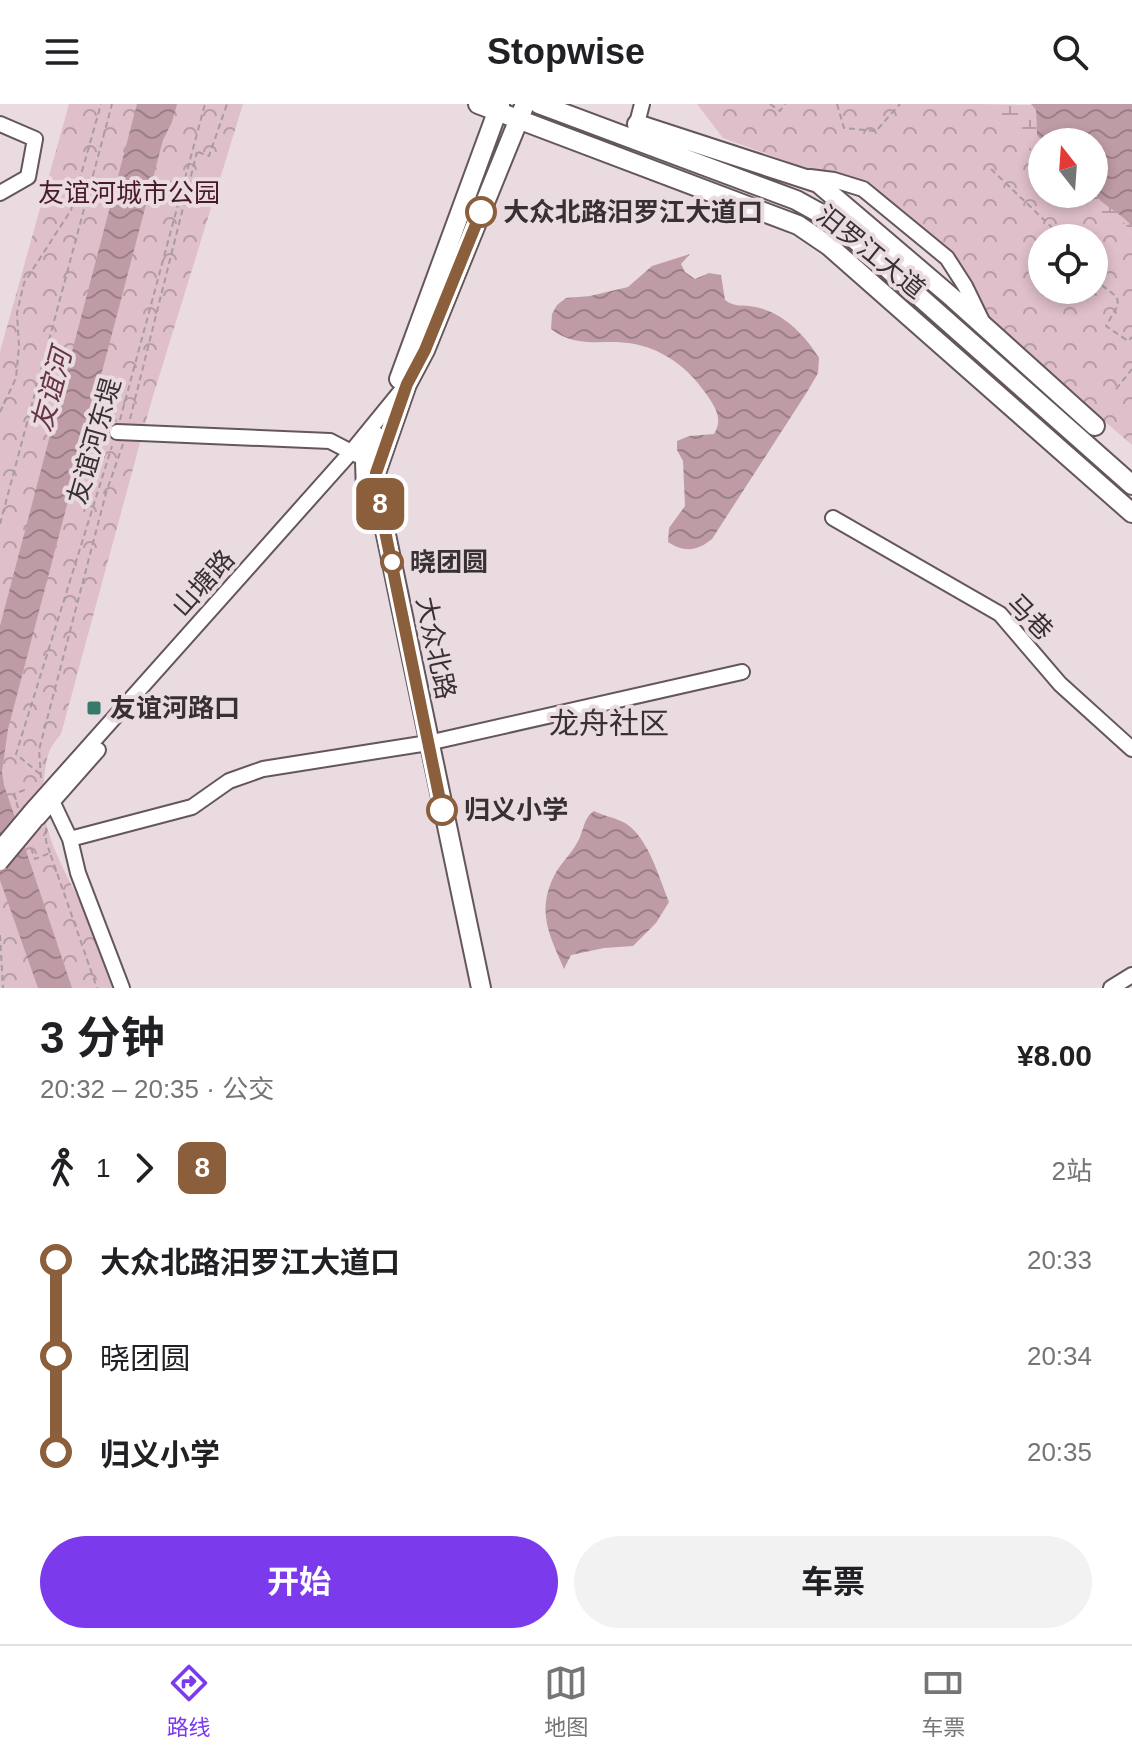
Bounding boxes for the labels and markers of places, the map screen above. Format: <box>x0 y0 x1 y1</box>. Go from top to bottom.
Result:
marker: 大众北路汨罗江大道口 <box>466 197 496 227</box>
place label: 大众北路汨罗江大道口 <box>503 197 763 227</box>
place label: 晓团圆 <box>410 547 488 577</box>
marker: 晓团圆 <box>381 551 403 573</box>
place label: 友谊河路口 <box>110 693 240 723</box>
marker: 友谊河路口 <box>85 699 103 717</box>
marker: 归义小学 <box>427 795 457 825</box>
place label: 归义小学 <box>464 795 568 825</box>

